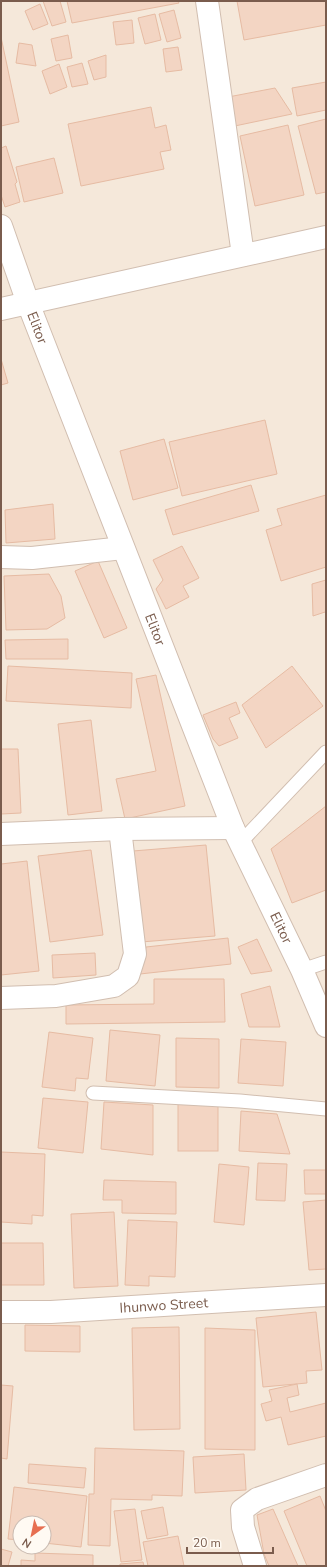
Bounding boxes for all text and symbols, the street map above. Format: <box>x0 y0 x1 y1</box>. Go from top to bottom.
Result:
street label: Elitor <box>23 309 52 347</box>
street label: Elitor <box>141 610 170 648</box>
street label: Elitor <box>266 909 297 947</box>
street label: Ihunwo Street <box>119 1293 209 1317</box>
north arrow <box>12 1515 52 1555</box>
scale bar <box>187 1529 273 1555</box>
text: N <box>19 1534 34 1551</box>
text: 20 m <box>193 1535 221 1551</box>

